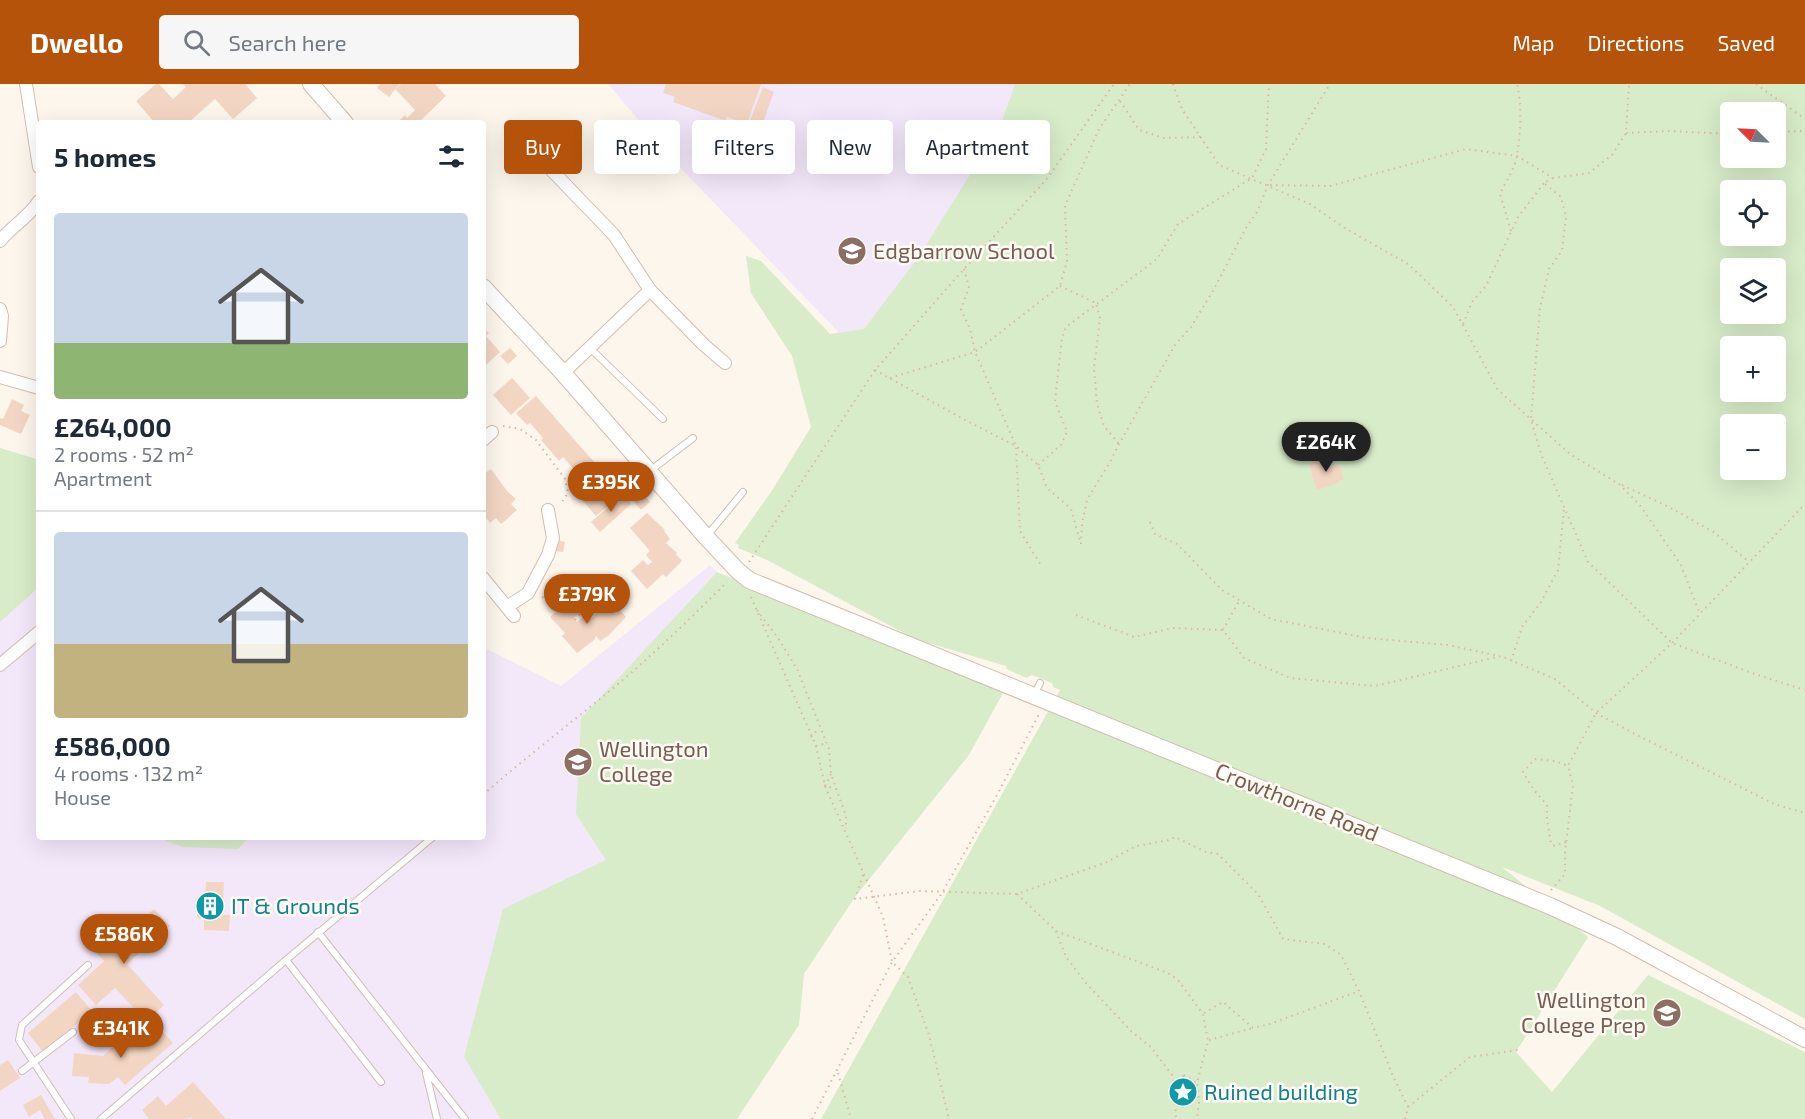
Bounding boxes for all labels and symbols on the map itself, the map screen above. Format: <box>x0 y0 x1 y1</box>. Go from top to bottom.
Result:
north arrow <box>1720 102 1786 168</box>
school or university icon: Edgbarrow School <box>836 235 868 267</box>
place label: Edgbarrow School <box>873 237 1055 263</box>
pin: £264K <box>1284 422 1368 473</box>
pin: £395K <box>569 462 653 513</box>
pin: £379K <box>545 574 629 625</box>
place label: Wellington College <box>599 735 709 786</box>
school or university icon: Wellington College <box>562 746 594 778</box>
street label: Crowthorne Road <box>1212 756 1383 846</box>
building icon: IT & Grounds <box>194 890 226 922</box>
place label: IT & Grounds <box>231 892 360 918</box>
pin: £586K <box>82 914 166 965</box>
place label: Wellington College Prep <box>1521 986 1646 1037</box>
school or university icon: Wellington College Prep <box>1651 997 1683 1029</box>
pin: £341K <box>79 1008 163 1059</box>
place icon: Ruined building <box>1167 1076 1199 1108</box>
place label: Ruined building <box>1204 1078 1358 1104</box>

